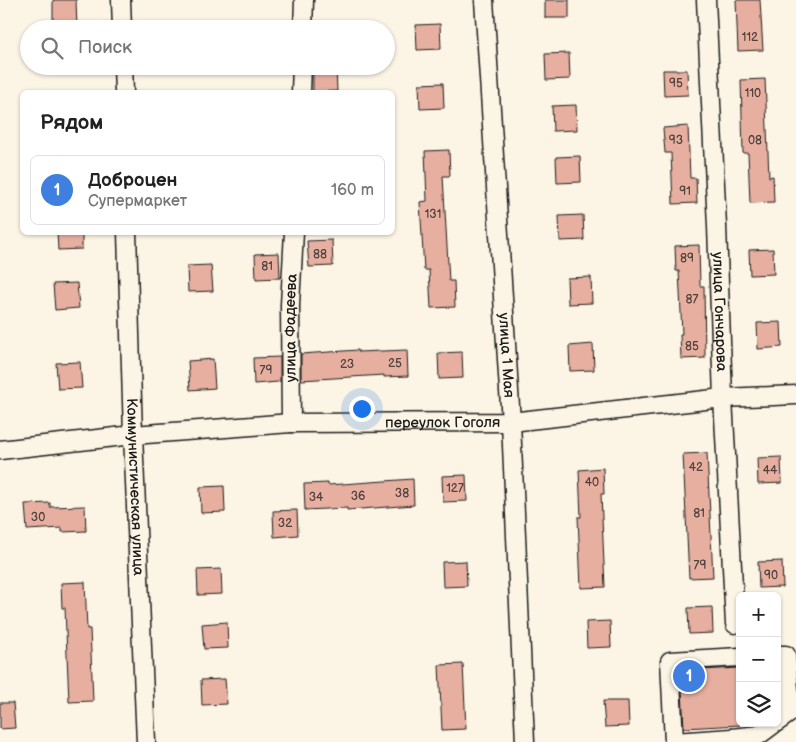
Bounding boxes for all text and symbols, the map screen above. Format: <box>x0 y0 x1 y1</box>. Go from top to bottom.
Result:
search box <box>20 20 395 75</box>
house number: 112 <box>742 30 758 45</box>
icon: search <box>38 34 66 62</box>
text: Поиск <box>78 36 132 59</box>
house number: 95 <box>669 76 683 91</box>
house number: 110 <box>745 86 761 101</box>
text: Рядом <box>40 110 103 135</box>
house number: 93 <box>669 133 683 148</box>
house number: 08 <box>748 133 762 148</box>
text: Доброцен <box>88 169 178 192</box>
text: 1 <box>54 181 60 200</box>
text: 160 m <box>331 181 374 200</box>
house number: 91 <box>679 184 691 199</box>
text: Супермаркет <box>88 192 187 211</box>
house number: 131 <box>425 207 441 222</box>
house number: 88 <box>313 247 327 262</box>
house number: 89 <box>680 251 694 266</box>
street label: улица Гончарова <box>708 251 731 372</box>
house number: 81 <box>261 259 273 274</box>
street label: улица Фадеева <box>281 273 302 382</box>
house number: 87 <box>686 292 699 307</box>
street label: улица 1 Мая <box>494 312 518 398</box>
house number: 85 <box>685 339 699 354</box>
house number: 25 <box>388 356 402 371</box>
house number: 23 <box>340 357 354 372</box>
house number: 79 <box>260 363 272 378</box>
your location <box>349 396 375 422</box>
street label: Коммунистическая улица <box>122 398 148 576</box>
street label: переулок Гоголя <box>385 413 500 433</box>
house number: 42 <box>689 460 703 475</box>
house number: 44 <box>763 463 778 478</box>
house number: 40 <box>585 475 599 490</box>
house number: 127 <box>446 481 464 496</box>
house number: 38 <box>395 486 409 501</box>
house number: 36 <box>351 489 365 504</box>
house number: 34 <box>309 490 324 505</box>
house number: 81 <box>693 506 705 521</box>
house number: 30 <box>31 510 45 525</box>
house number: 32 <box>278 516 292 531</box>
house number: 79 <box>694 558 706 573</box>
house number: 90 <box>764 568 778 583</box>
map controls <box>736 592 781 727</box>
button: + <box>736 592 781 637</box>
button: − <box>736 637 781 682</box>
pin: 1 <box>673 657 705 695</box>
button: layers <box>736 682 781 727</box>

